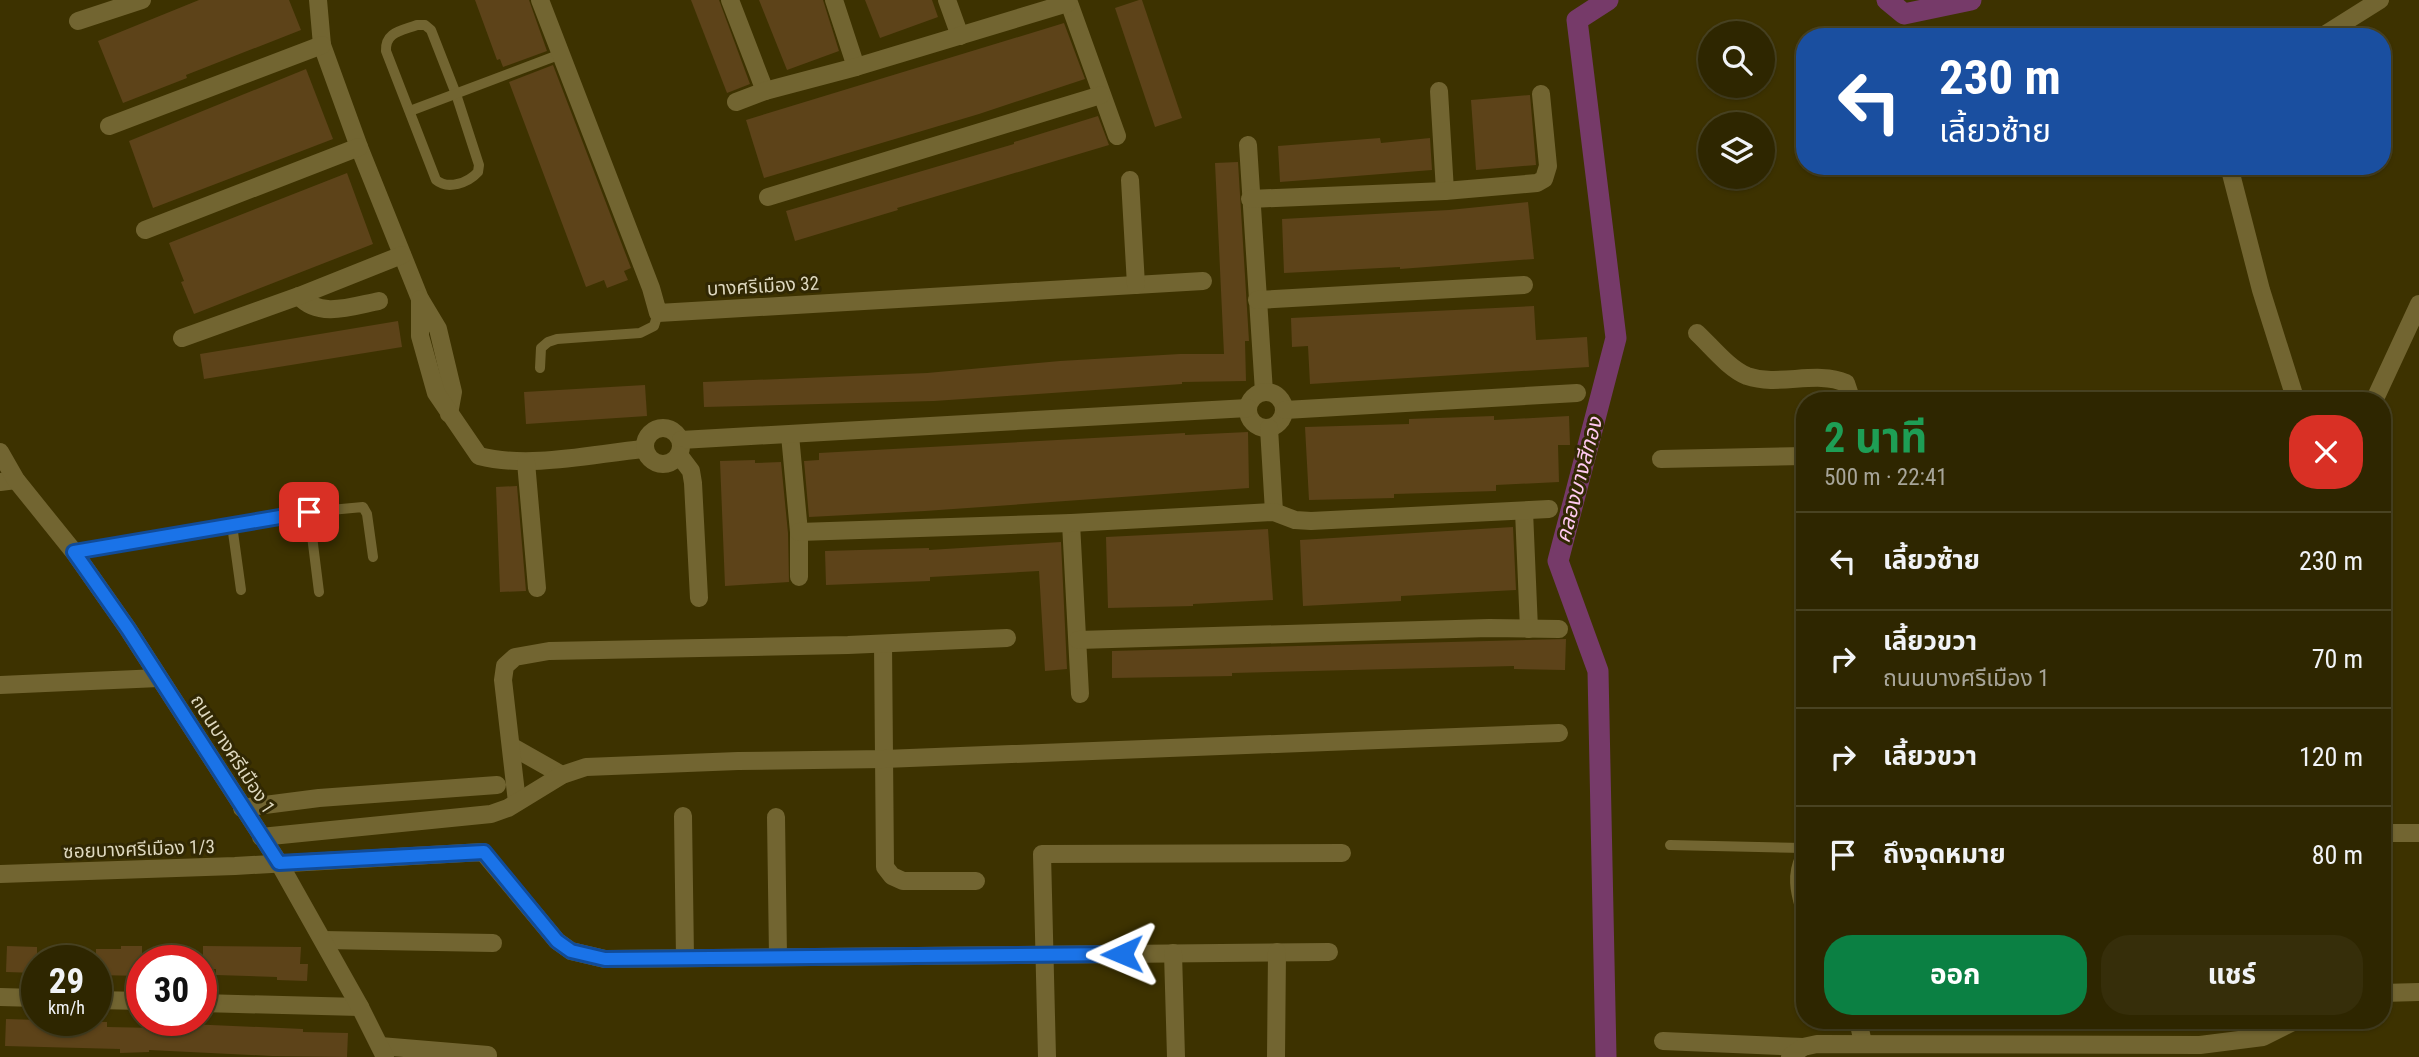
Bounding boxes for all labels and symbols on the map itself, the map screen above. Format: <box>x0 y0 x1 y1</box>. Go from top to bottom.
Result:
street label: บางศรีเมือง 32 <box>706 272 820 300</box>
water label: คลองบางสีทอง <box>1551 413 1608 545</box>
pin <box>279 482 339 542</box>
street label: ถนนบางศรีเมือง 1 <box>186 690 280 818</box>
street label: ซอยบางศรีเมือง 1/3 <box>63 835 215 863</box>
position arrow <box>1085 917 1159 991</box>
speed limit sign: 30 <box>126 945 217 1036</box>

